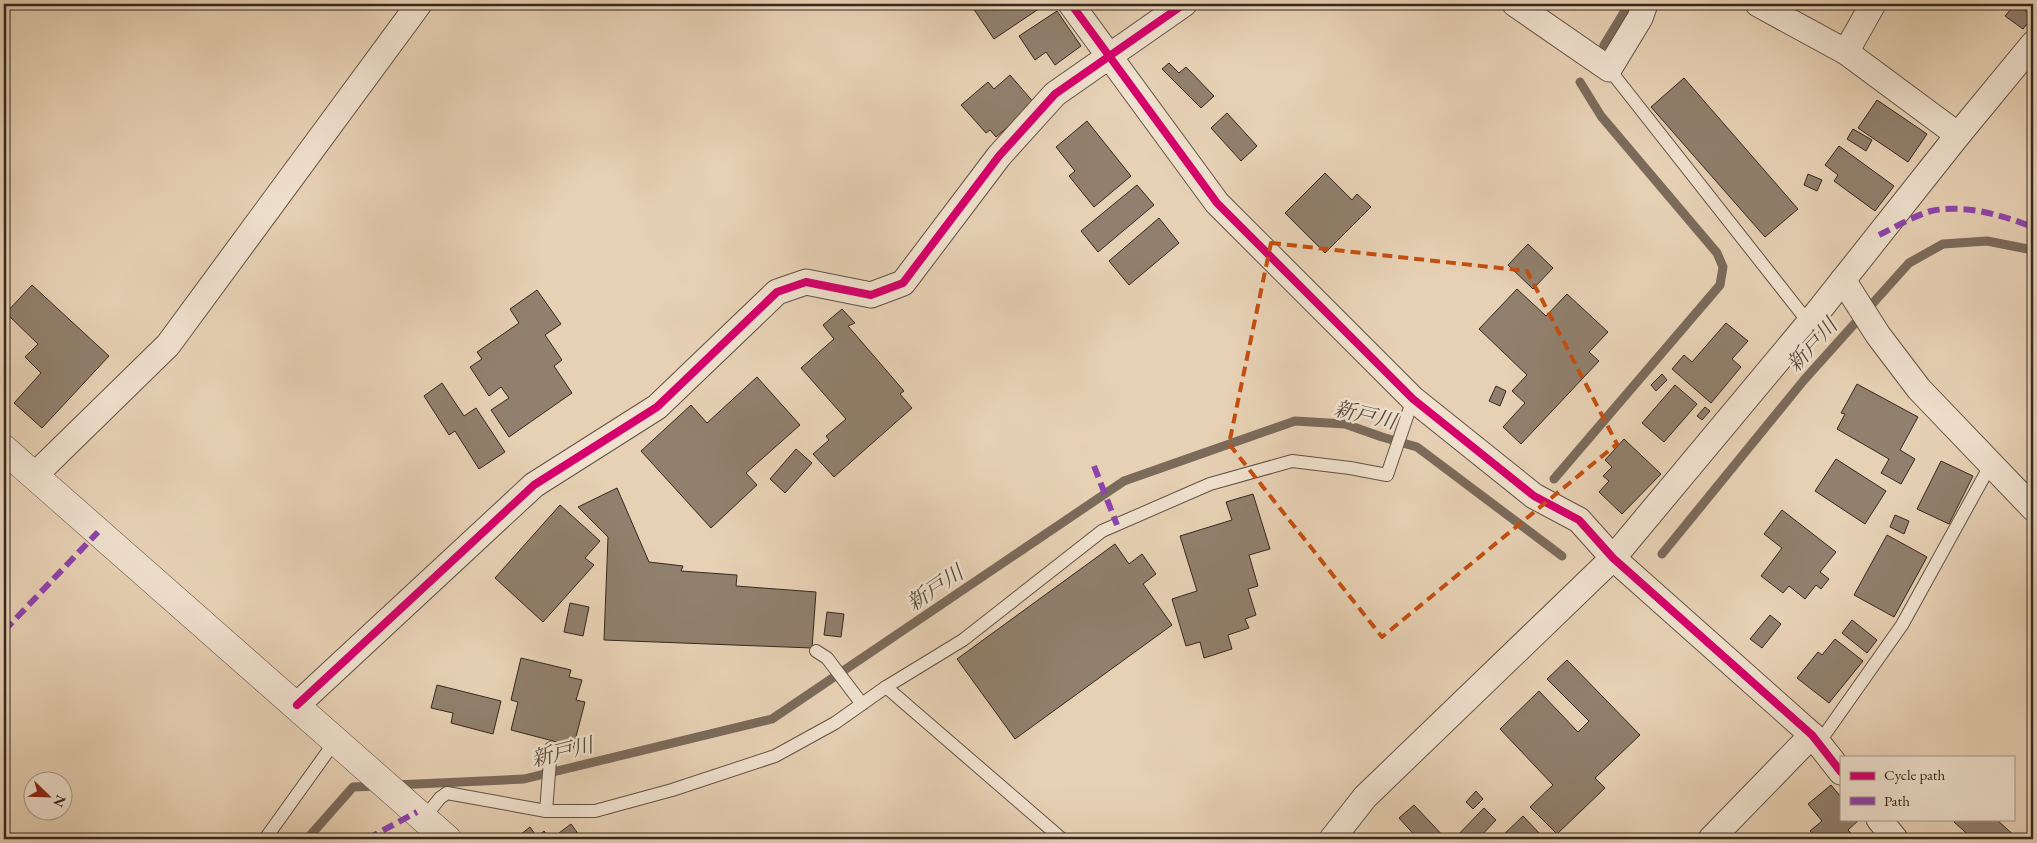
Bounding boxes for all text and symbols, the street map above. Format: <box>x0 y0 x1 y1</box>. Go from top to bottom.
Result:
water label: 新戸川 <box>1781 311 1844 377</box>
water label: 新戸川 <box>1331 394 1401 435</box>
water label: 新戸川 <box>901 558 970 616</box>
water label: 新戸川 <box>528 730 598 772</box>
legend <box>1840 756 2014 820</box>
text: Cycle path <box>1884 765 1946 784</box>
north arrow <box>22 770 72 820</box>
text: Path <box>1884 791 1910 810</box>
text: N <box>49 792 70 810</box>

